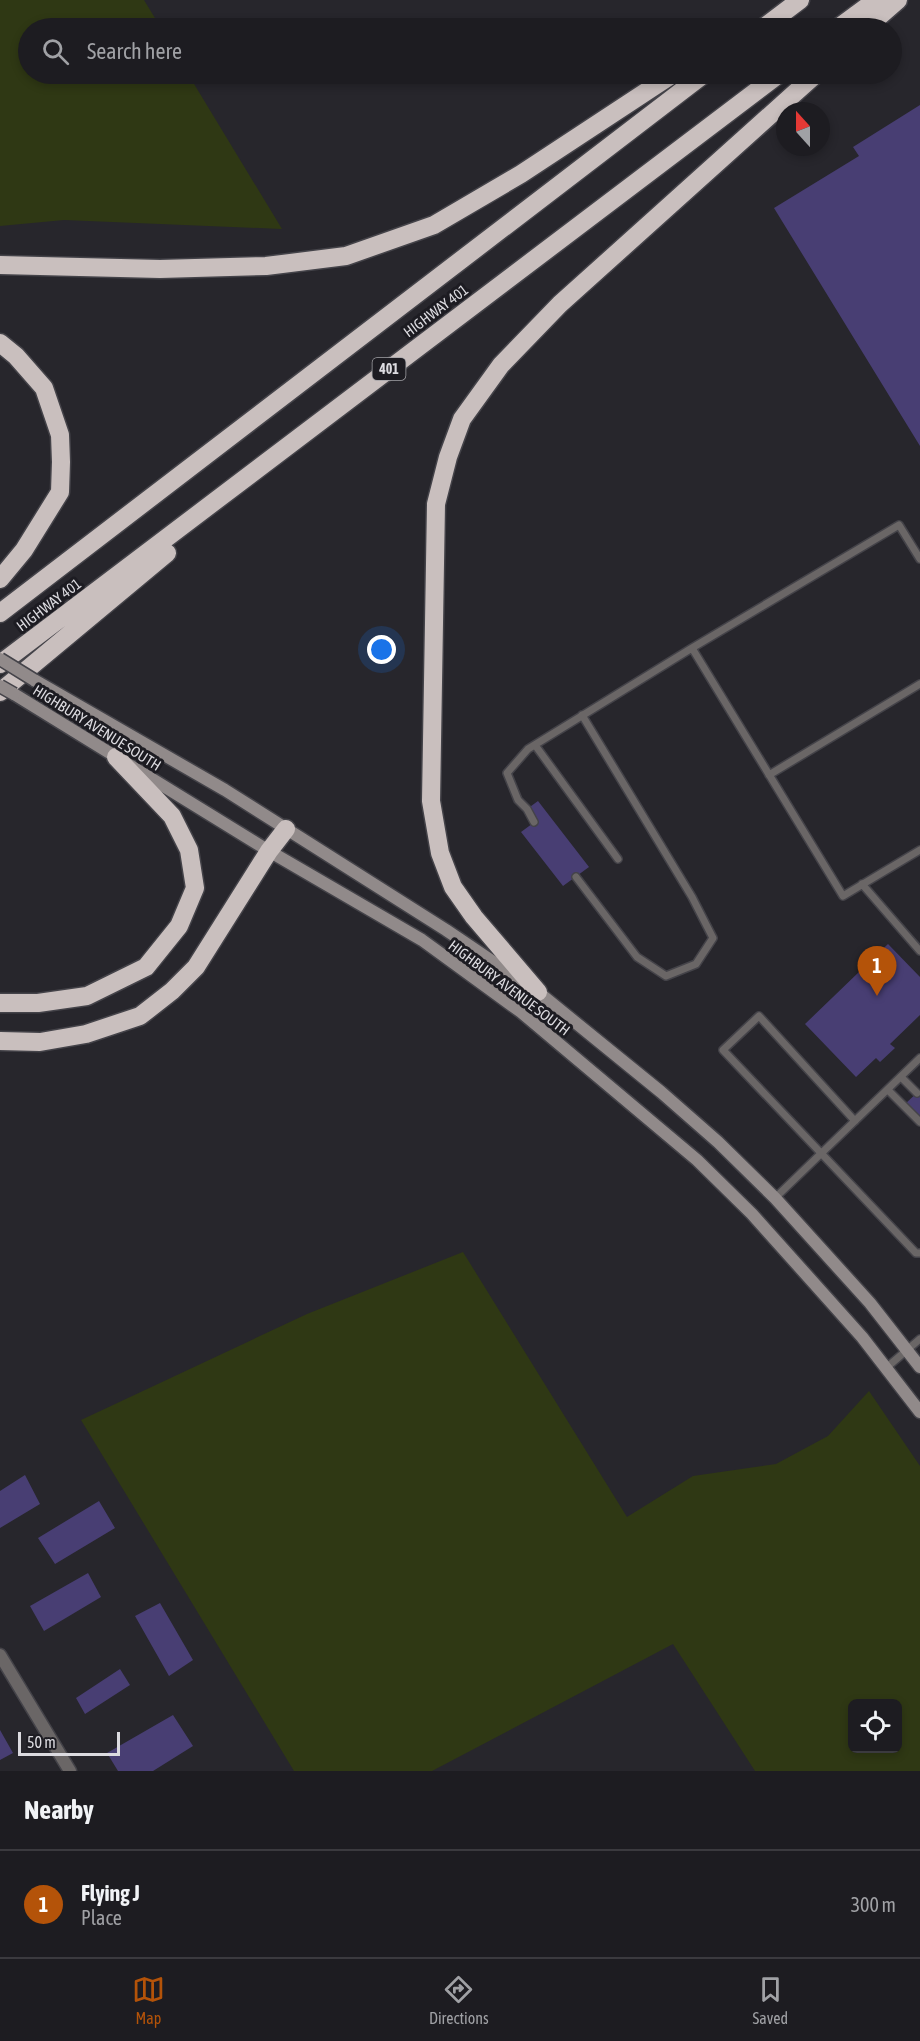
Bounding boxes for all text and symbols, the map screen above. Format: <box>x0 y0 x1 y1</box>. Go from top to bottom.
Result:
search box <box>18 18 902 84</box>
icon: search <box>39 35 72 68</box>
text: Search here <box>87 38 182 64</box>
north arrow <box>776 102 830 156</box>
street label: HIGHWAY 401 <box>400 281 471 340</box>
road number: 401 <box>372 358 406 380</box>
street label: HIGHWAY 401 <box>13 575 84 634</box>
your location <box>367 635 396 664</box>
street label: HIGHBURY AVENUE SOUTH <box>30 681 164 774</box>
street label: HIGHBURY AVENUE SOUTH <box>445 936 573 1039</box>
pin: 1 <box>858 946 896 996</box>
map controls <box>848 1699 902 1753</box>
button: locate <box>848 1699 902 1753</box>
scale bar <box>18 1729 120 1756</box>
text: 50 m <box>27 1733 56 1751</box>
text: Nearby <box>24 1795 94 1825</box>
text: Flying J <box>81 1880 140 1906</box>
text: 1 <box>39 1893 48 1916</box>
text: 300 m <box>851 1893 896 1916</box>
text: Place <box>81 1906 122 1929</box>
tab: Map <box>132 1973 165 2027</box>
tab: Directions <box>429 1973 489 2027</box>
tab: Saved <box>753 1973 788 2027</box>

